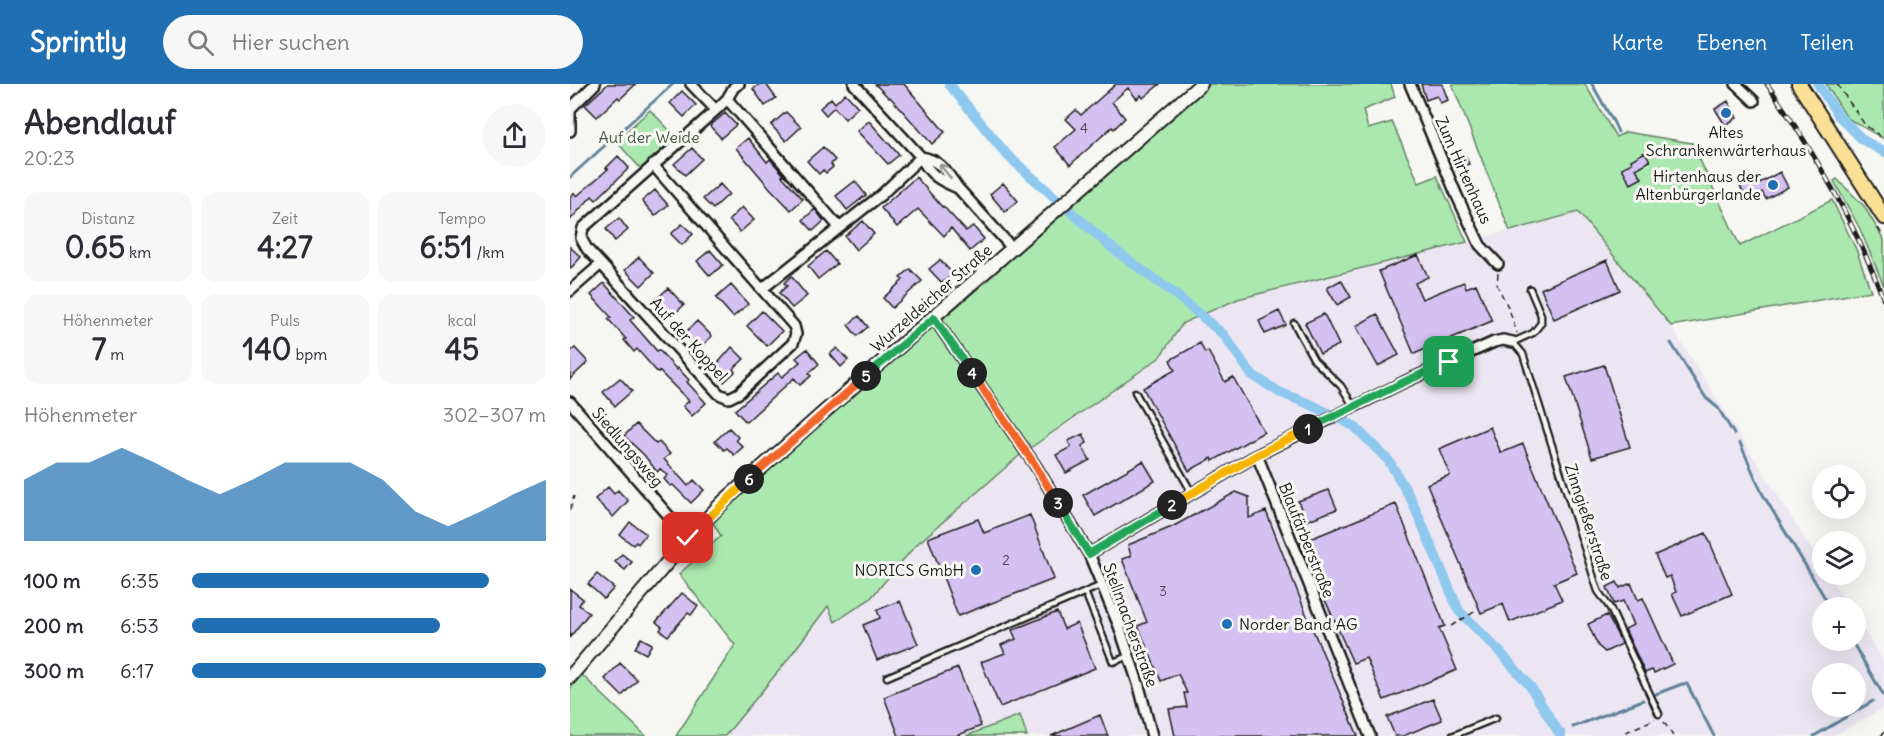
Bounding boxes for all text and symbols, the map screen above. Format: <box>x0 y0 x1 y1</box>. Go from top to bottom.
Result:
search box <box>163 15 583 69</box>
text: Sprintly <box>30 24 127 60</box>
icon: search <box>184 26 217 59</box>
text: Hier suchen <box>232 28 350 56</box>
text: Karte <box>1612 29 1663 56</box>
text: Ebenen <box>1696 29 1767 56</box>
text: Teilen <box>1800 29 1854 56</box>
text: Abendlauf <box>24 101 176 143</box>
button: share <box>483 104 546 167</box>
marker: Altes Schrankenwärterhaus <box>1719 106 1733 120</box>
street label: Zum Hirtenhaus <box>1431 113 1497 227</box>
house number: 4 <box>1080 119 1088 137</box>
place label: Altes Schrankenwärterhaus <box>1646 122 1806 160</box>
park label: Auf der Weide <box>598 127 700 147</box>
text: 20:23 <box>24 145 75 170</box>
one-way arrow <box>938 163 951 179</box>
place label: Hirtenhaus der Altenbürgerlande <box>1635 166 1761 204</box>
marker: Hirtenhaus der Altenbürgerlande <box>1766 178 1780 192</box>
text: Distanz <box>81 208 135 228</box>
text: Zeit <box>272 208 298 228</box>
text: Tempo <box>438 208 486 228</box>
text: 0.65 <box>65 228 125 266</box>
text: 4:27 <box>257 228 313 266</box>
text: 6:51 <box>419 228 473 266</box>
street label: Wurzeldeicher Straße <box>866 240 996 356</box>
text: km <box>125 242 151 262</box>
text: /km <box>473 242 505 262</box>
street label: Auf der Koppel <box>646 293 732 385</box>
text: Höhenmeter <box>63 310 153 330</box>
text: Puls <box>270 310 300 330</box>
text: kcal <box>448 310 476 330</box>
text: 7 <box>92 330 106 368</box>
text: 140 <box>243 330 292 368</box>
text: 45 <box>445 330 479 368</box>
pin <box>1423 336 1474 387</box>
text: m <box>106 344 124 364</box>
text: bpm <box>292 344 327 364</box>
icon: arrive <box>1432 345 1465 378</box>
pin: 4 <box>957 358 987 388</box>
pin: 5 <box>851 361 881 391</box>
text: 4 <box>967 363 977 383</box>
text: 5 <box>861 366 871 386</box>
text: Höhenmeter <box>24 402 137 427</box>
text: 302–307 m <box>443 402 546 427</box>
street label: Siedlungsweg <box>588 403 668 491</box>
pin: 1 <box>1293 414 1323 444</box>
text: 1 <box>1305 419 1311 439</box>
street label: Zinngießerstraße <box>1561 461 1617 583</box>
pin: 6 <box>734 464 764 494</box>
map controls <box>1812 465 1866 717</box>
button: locate <box>1812 465 1866 519</box>
text: 6 <box>744 469 754 489</box>
street label: Blaufärberstraße <box>1275 479 1339 601</box>
pin: 3 <box>1043 488 1073 518</box>
pin: 2 <box>1157 490 1187 520</box>
text: 3 <box>1053 493 1063 513</box>
text: 2 <box>1168 495 1176 515</box>
pin <box>662 512 713 563</box>
icon: check <box>671 521 704 554</box>
button: layers <box>1812 531 1866 585</box>
house number: 2 <box>1002 551 1010 569</box>
place label: NORICS GmbH <box>855 560 964 580</box>
street label: Stellmacherstraße <box>1099 560 1163 690</box>
marker: NORICS GmbH <box>969 563 983 577</box>
text: 100 m <box>24 568 81 593</box>
text: 6:35 <box>120 568 159 593</box>
house number: 3 <box>1159 582 1167 600</box>
button: + <box>1812 597 1866 651</box>
text: 200 m <box>24 613 84 638</box>
text: 6:53 <box>120 613 159 638</box>
place label: Norder Band AG <box>1239 614 1357 634</box>
marker: Norder Band AG <box>1220 617 1234 631</box>
text: 300 m <box>24 658 84 683</box>
text: 6:17 <box>120 658 154 683</box>
button: − <box>1812 663 1866 717</box>

